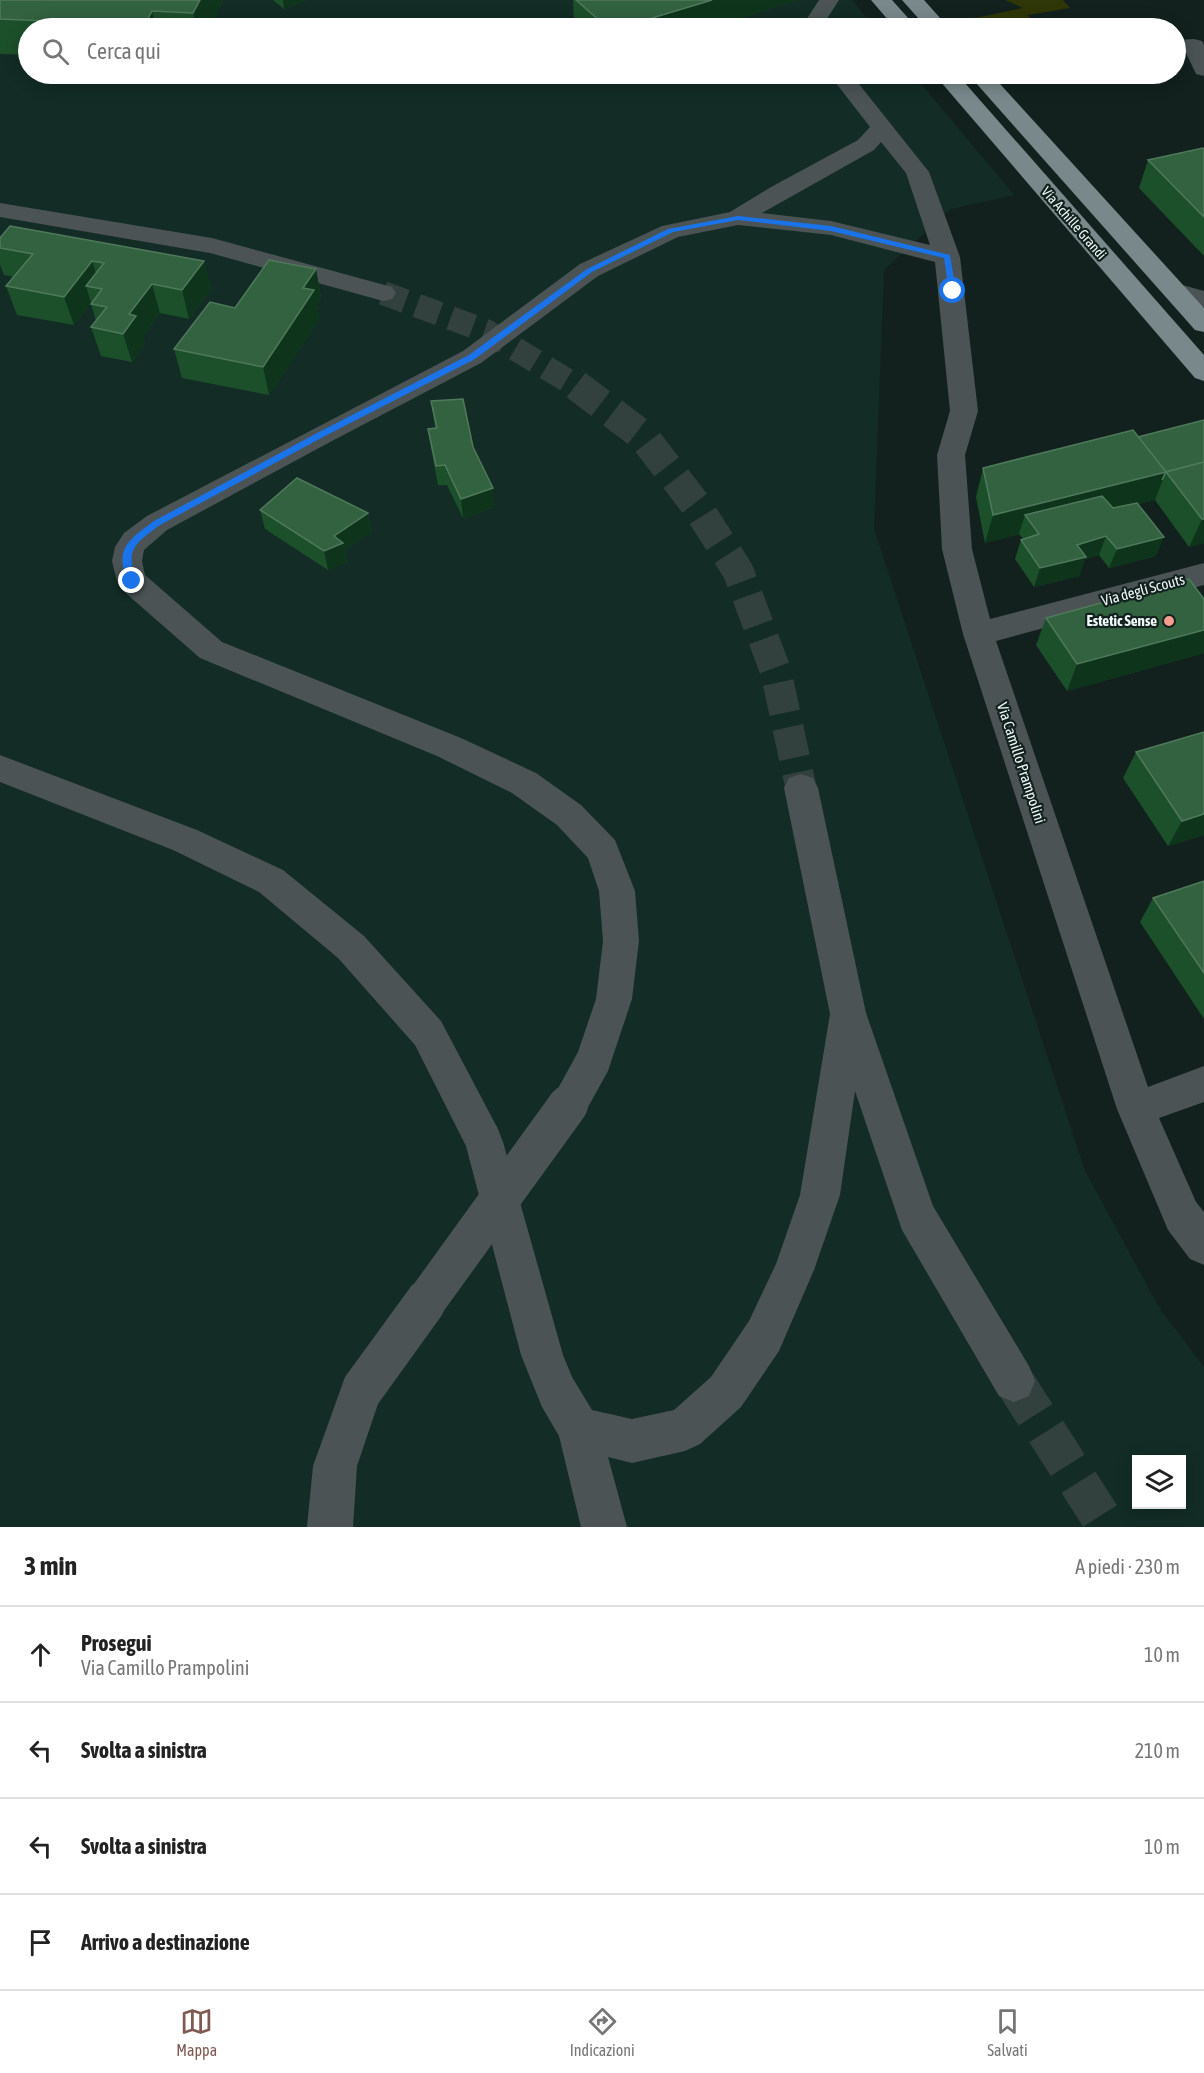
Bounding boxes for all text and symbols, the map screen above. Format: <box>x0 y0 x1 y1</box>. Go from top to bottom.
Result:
search box <box>18 18 1186 84</box>
icon: search <box>39 35 72 68</box>
text: Cerca qui <box>87 38 161 64</box>
street label: Via Achille Grandi <box>1038 184 1110 262</box>
route start <box>939 277 965 303</box>
route end <box>118 567 144 593</box>
street label: Via degli Scouts <box>1099 570 1186 609</box>
place label: Estetic Sense <box>1086 612 1157 629</box>
marker: Estetic Sense <box>1162 614 1176 628</box>
street label: Via Camillo Prampolini <box>994 700 1049 826</box>
map controls <box>1132 1455 1186 1509</box>
button: layers <box>1132 1455 1186 1509</box>
text: 3 min <box>24 1551 77 1581</box>
text: A piedi · 230 m <box>1075 1555 1180 1578</box>
text: Prosegui <box>81 1630 152 1656</box>
icon: ahead <box>24 1638 57 1671</box>
text: 10 m <box>1144 1643 1180 1666</box>
text: Via Camillo Prampolini <box>81 1656 249 1679</box>
icon: left <box>24 1734 57 1767</box>
text: Svolta a sinistra <box>81 1737 207 1763</box>
text: 210 m <box>1135 1739 1180 1762</box>
icon: left <box>24 1830 57 1863</box>
text: Svolta a sinistra <box>81 1833 207 1859</box>
text: 10 m <box>1144 1835 1180 1858</box>
icon: arrive <box>24 1926 57 1959</box>
text: Arrivo a destinazione <box>81 1929 250 1955</box>
tab: Mappa <box>176 2005 217 2059</box>
tab: Indicazioni <box>570 2005 635 2059</box>
tab: Salvati <box>987 2005 1028 2059</box>

